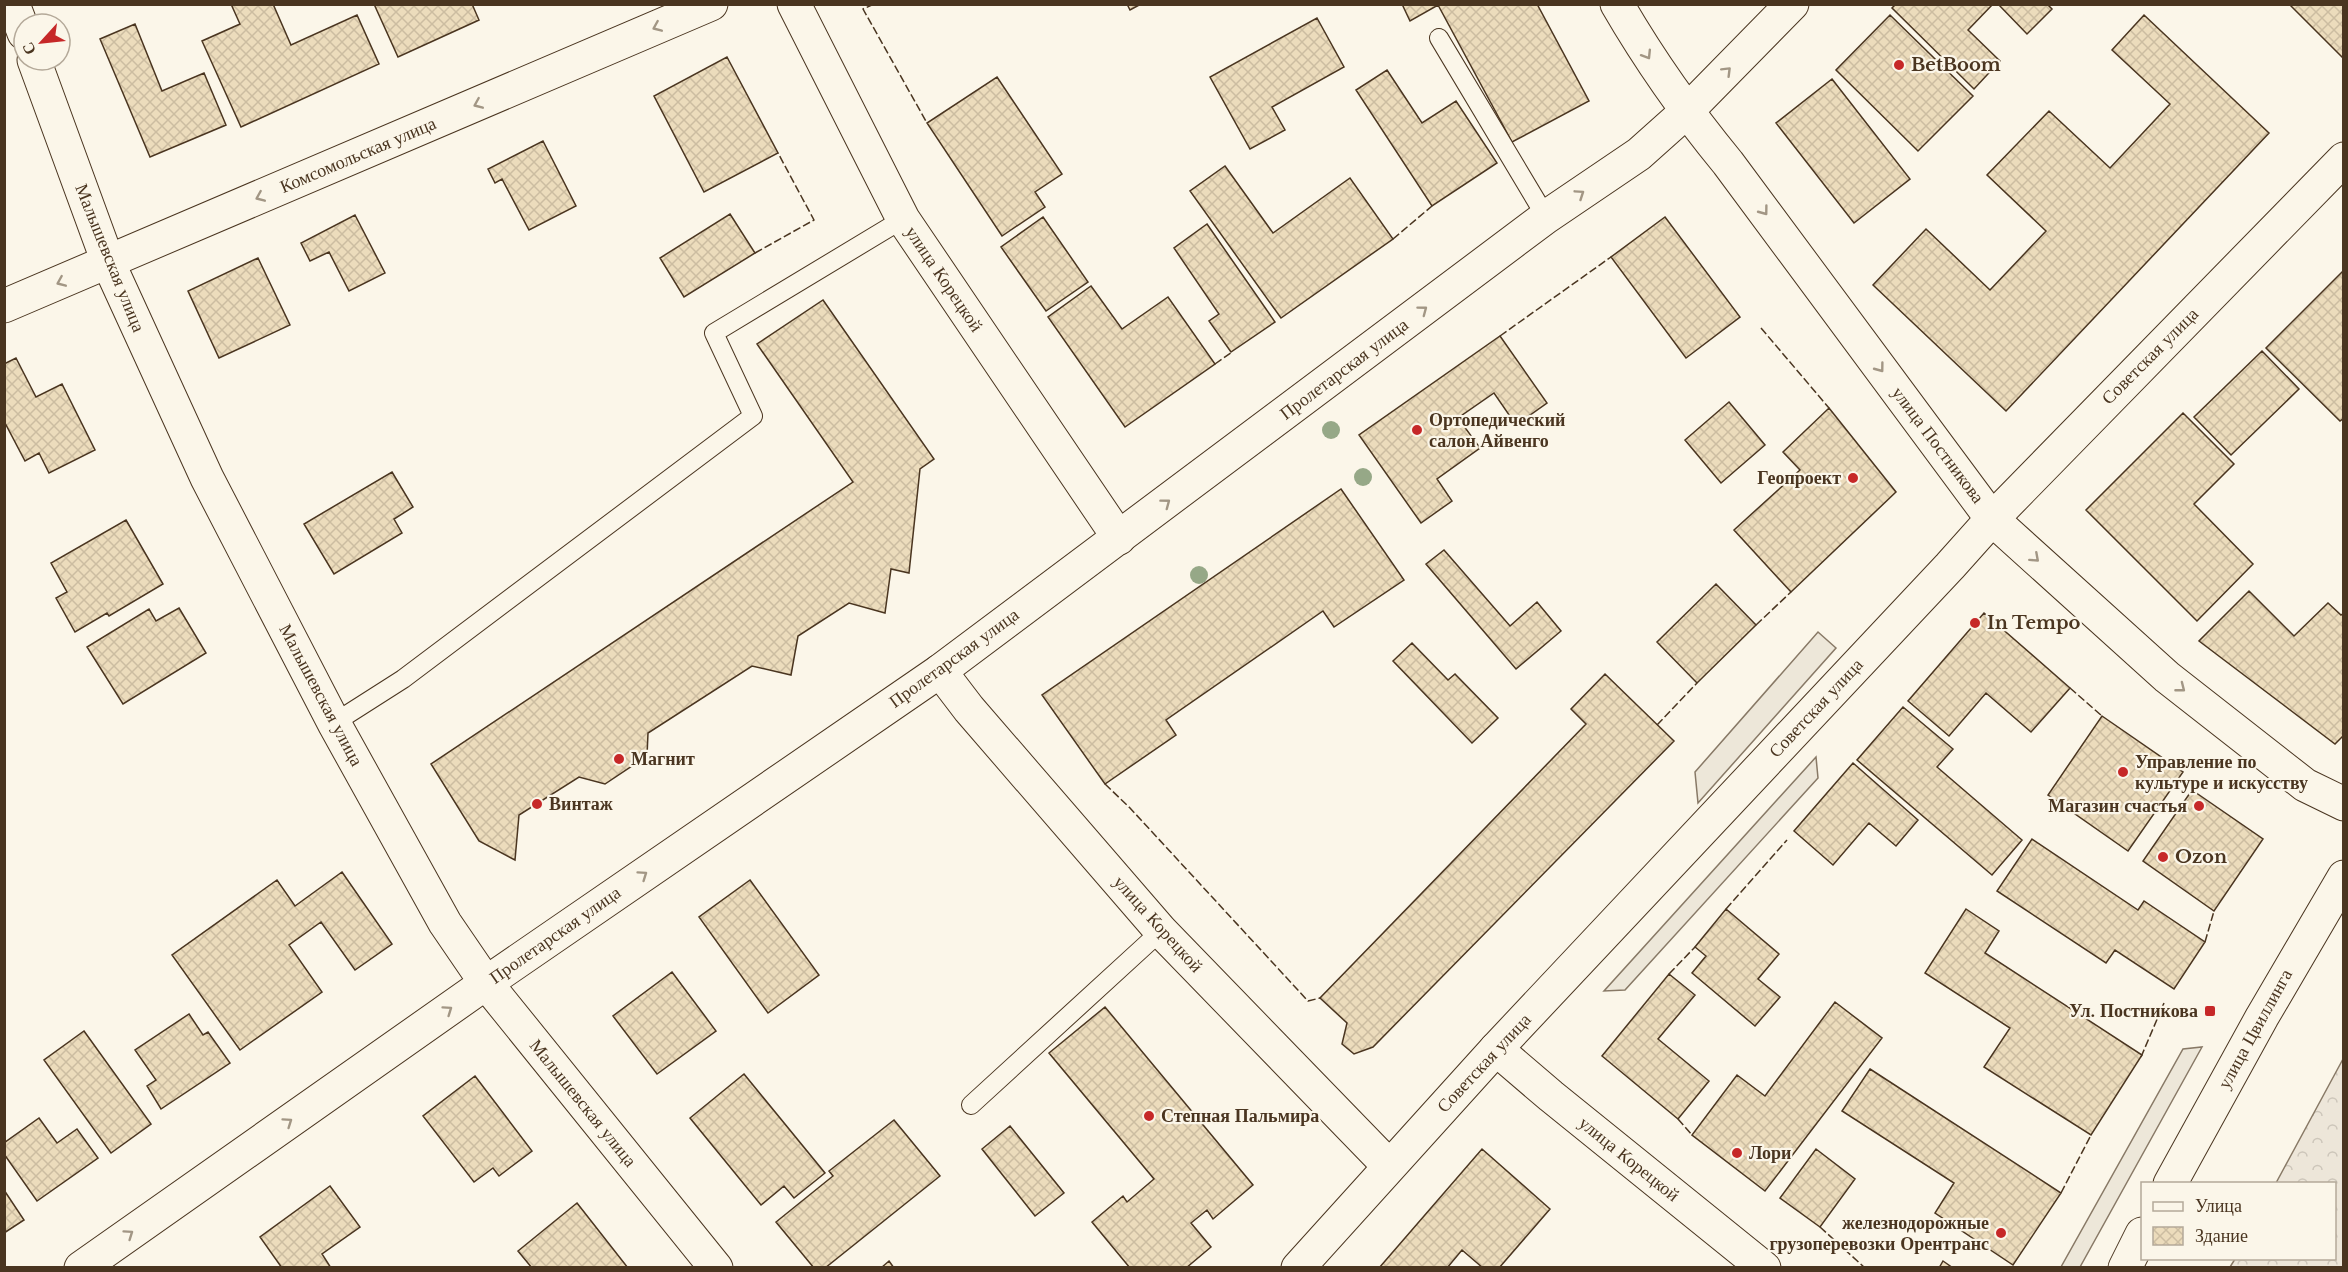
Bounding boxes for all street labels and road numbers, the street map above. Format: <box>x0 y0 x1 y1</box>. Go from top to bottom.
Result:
street label: Комсомольская улица <box>277 112 439 198</box>
street label: Малышевская улица <box>70 181 150 335</box>
street label: улица Корецкой <box>901 222 988 336</box>
street label: Советская улица <box>2097 303 2203 409</box>
street label: Пролетарская улица <box>1275 314 1413 424</box>
street label: улица Постникова <box>1887 382 1989 508</box>
street label: Пролетарская улица <box>885 603 1023 712</box>
street label: Малышевская улица <box>274 620 368 770</box>
street label: Советская улица <box>1764 654 1868 762</box>
street label: улица Корецкой <box>1109 871 1208 977</box>
street label: Пролетарская улица <box>485 881 625 989</box>
street label: улица Цвиллинга <box>2213 965 2297 1093</box>
street label: Советская улица <box>1432 1009 1536 1117</box>
street label: Малышевская улица <box>525 1035 641 1171</box>
street label: улица Корецкой <box>1574 1112 1684 1206</box>

